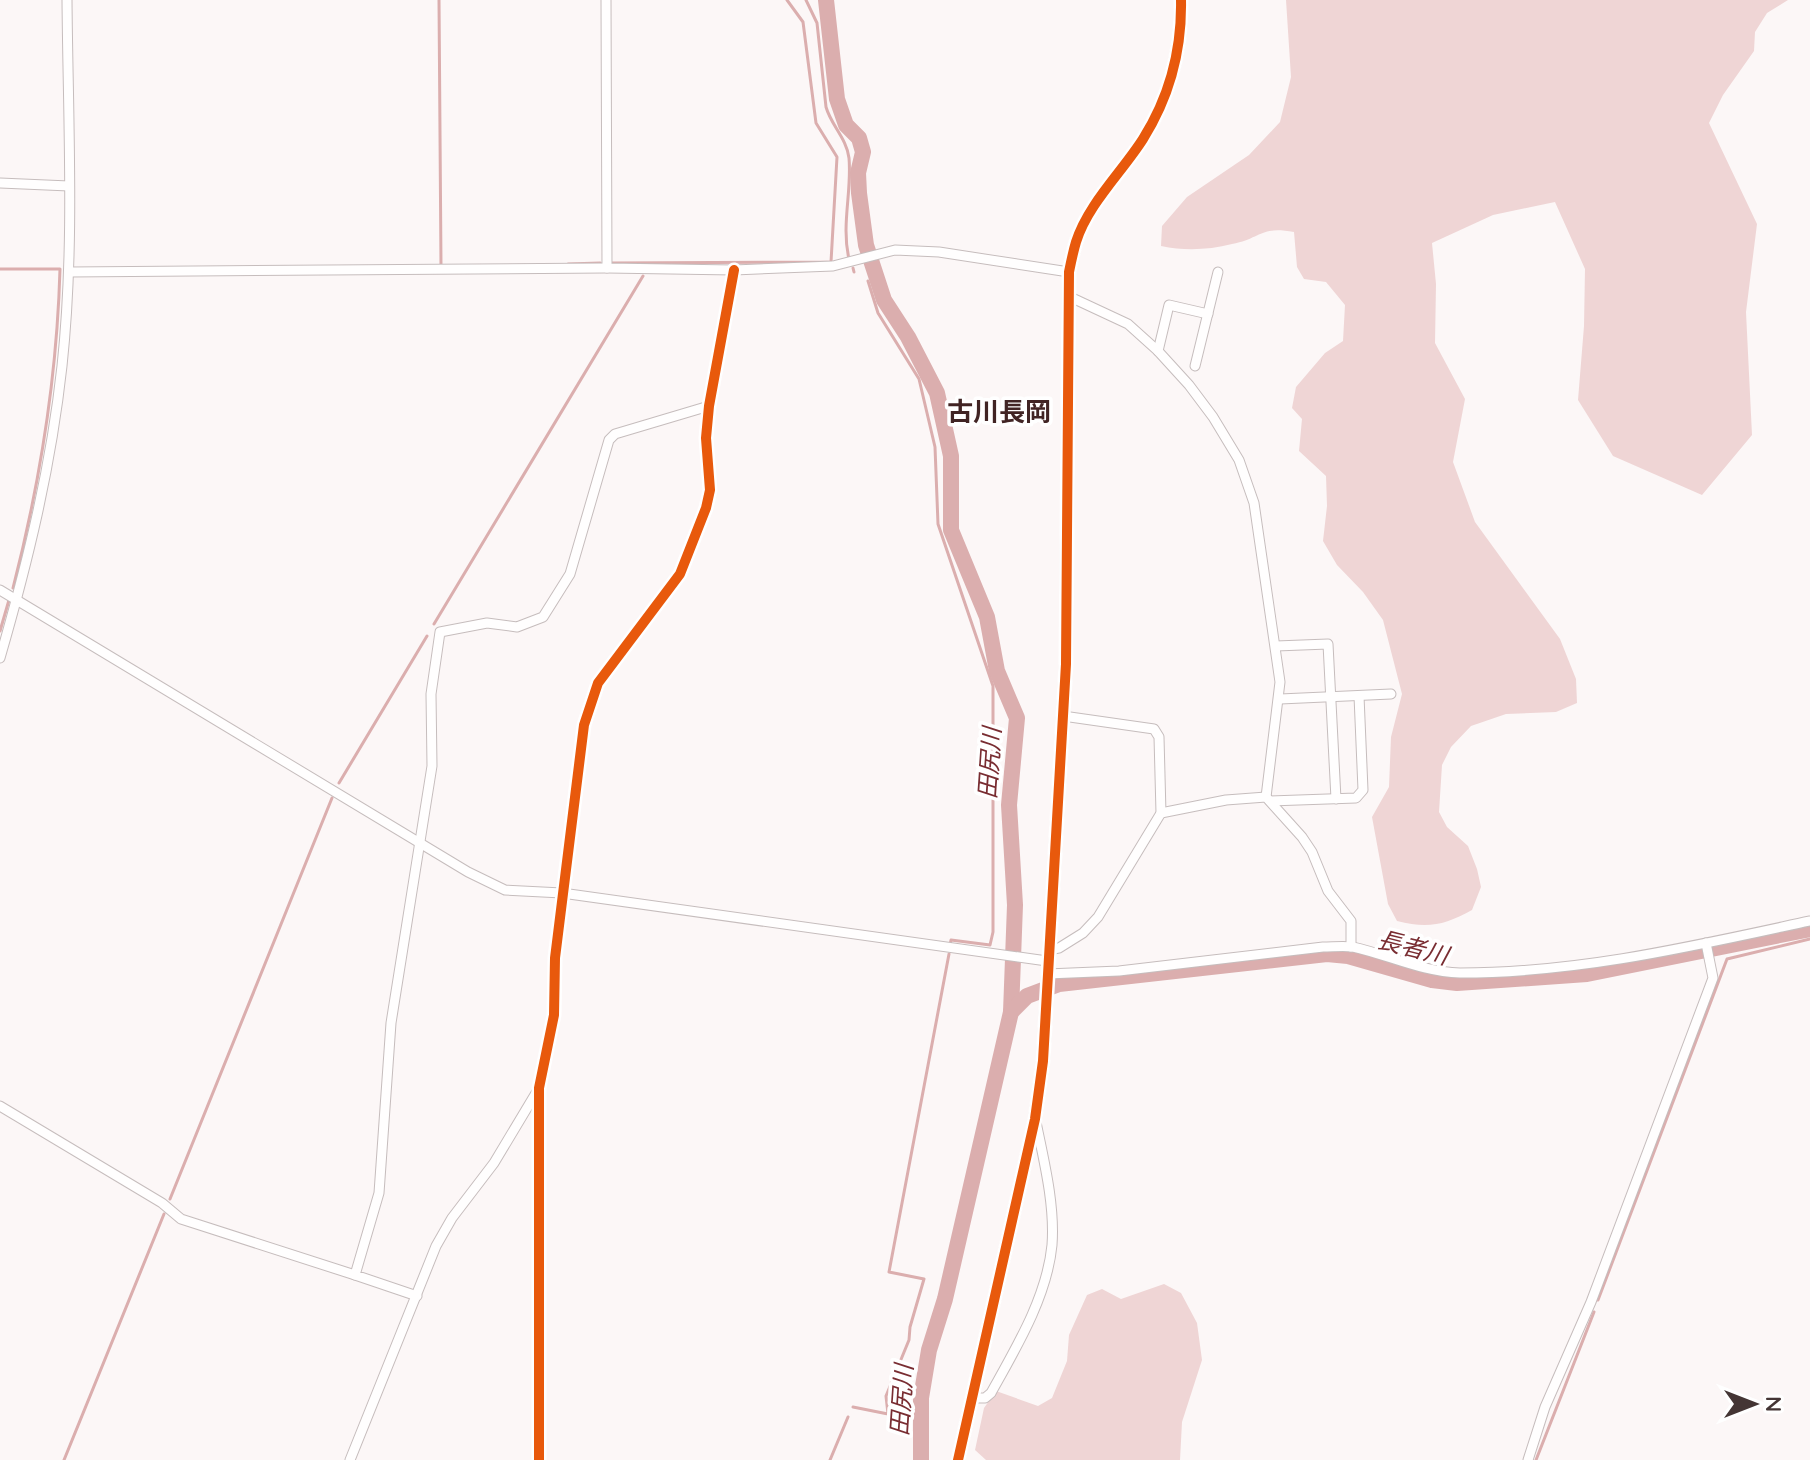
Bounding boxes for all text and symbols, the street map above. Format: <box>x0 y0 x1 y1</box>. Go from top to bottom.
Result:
district label: 古川長岡 <box>947 395 1051 428</box>
water label: 田尻川 <box>972 723 1007 800</box>
water label: 長者川 <box>1374 924 1454 971</box>
water label: 田尻川 <box>884 1360 919 1437</box>
north arrow <box>1714 1364 1794 1444</box>
text: N <box>1760 1396 1788 1412</box>

